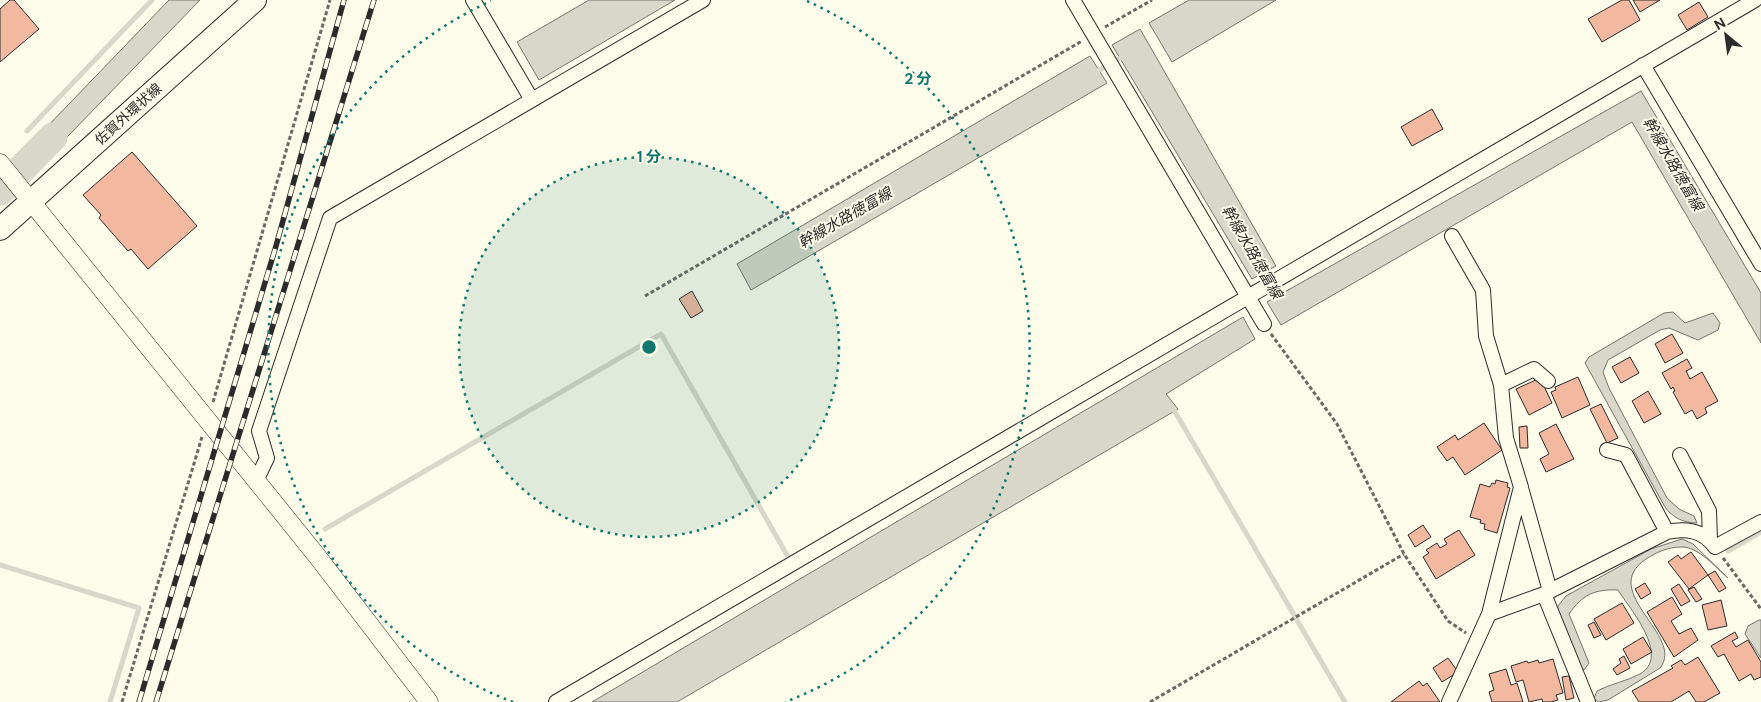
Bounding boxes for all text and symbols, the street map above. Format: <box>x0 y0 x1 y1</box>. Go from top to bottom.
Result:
north arrow <box>1701 10 1751 60</box>
text: N <box>1711 13 1729 34</box>
text: 2 分 <box>904 69 932 89</box>
street label: 佐賀外環状線 <box>91 79 165 149</box>
water label: 幹線水路徳富線 <box>1638 114 1709 216</box>
text: 1 分 <box>637 147 661 167</box>
water label: 幹線水路徳富線 <box>795 182 897 253</box>
water label: 幹線水路徳富線 <box>1217 202 1288 304</box>
centre of rings <box>640 338 658 356</box>

